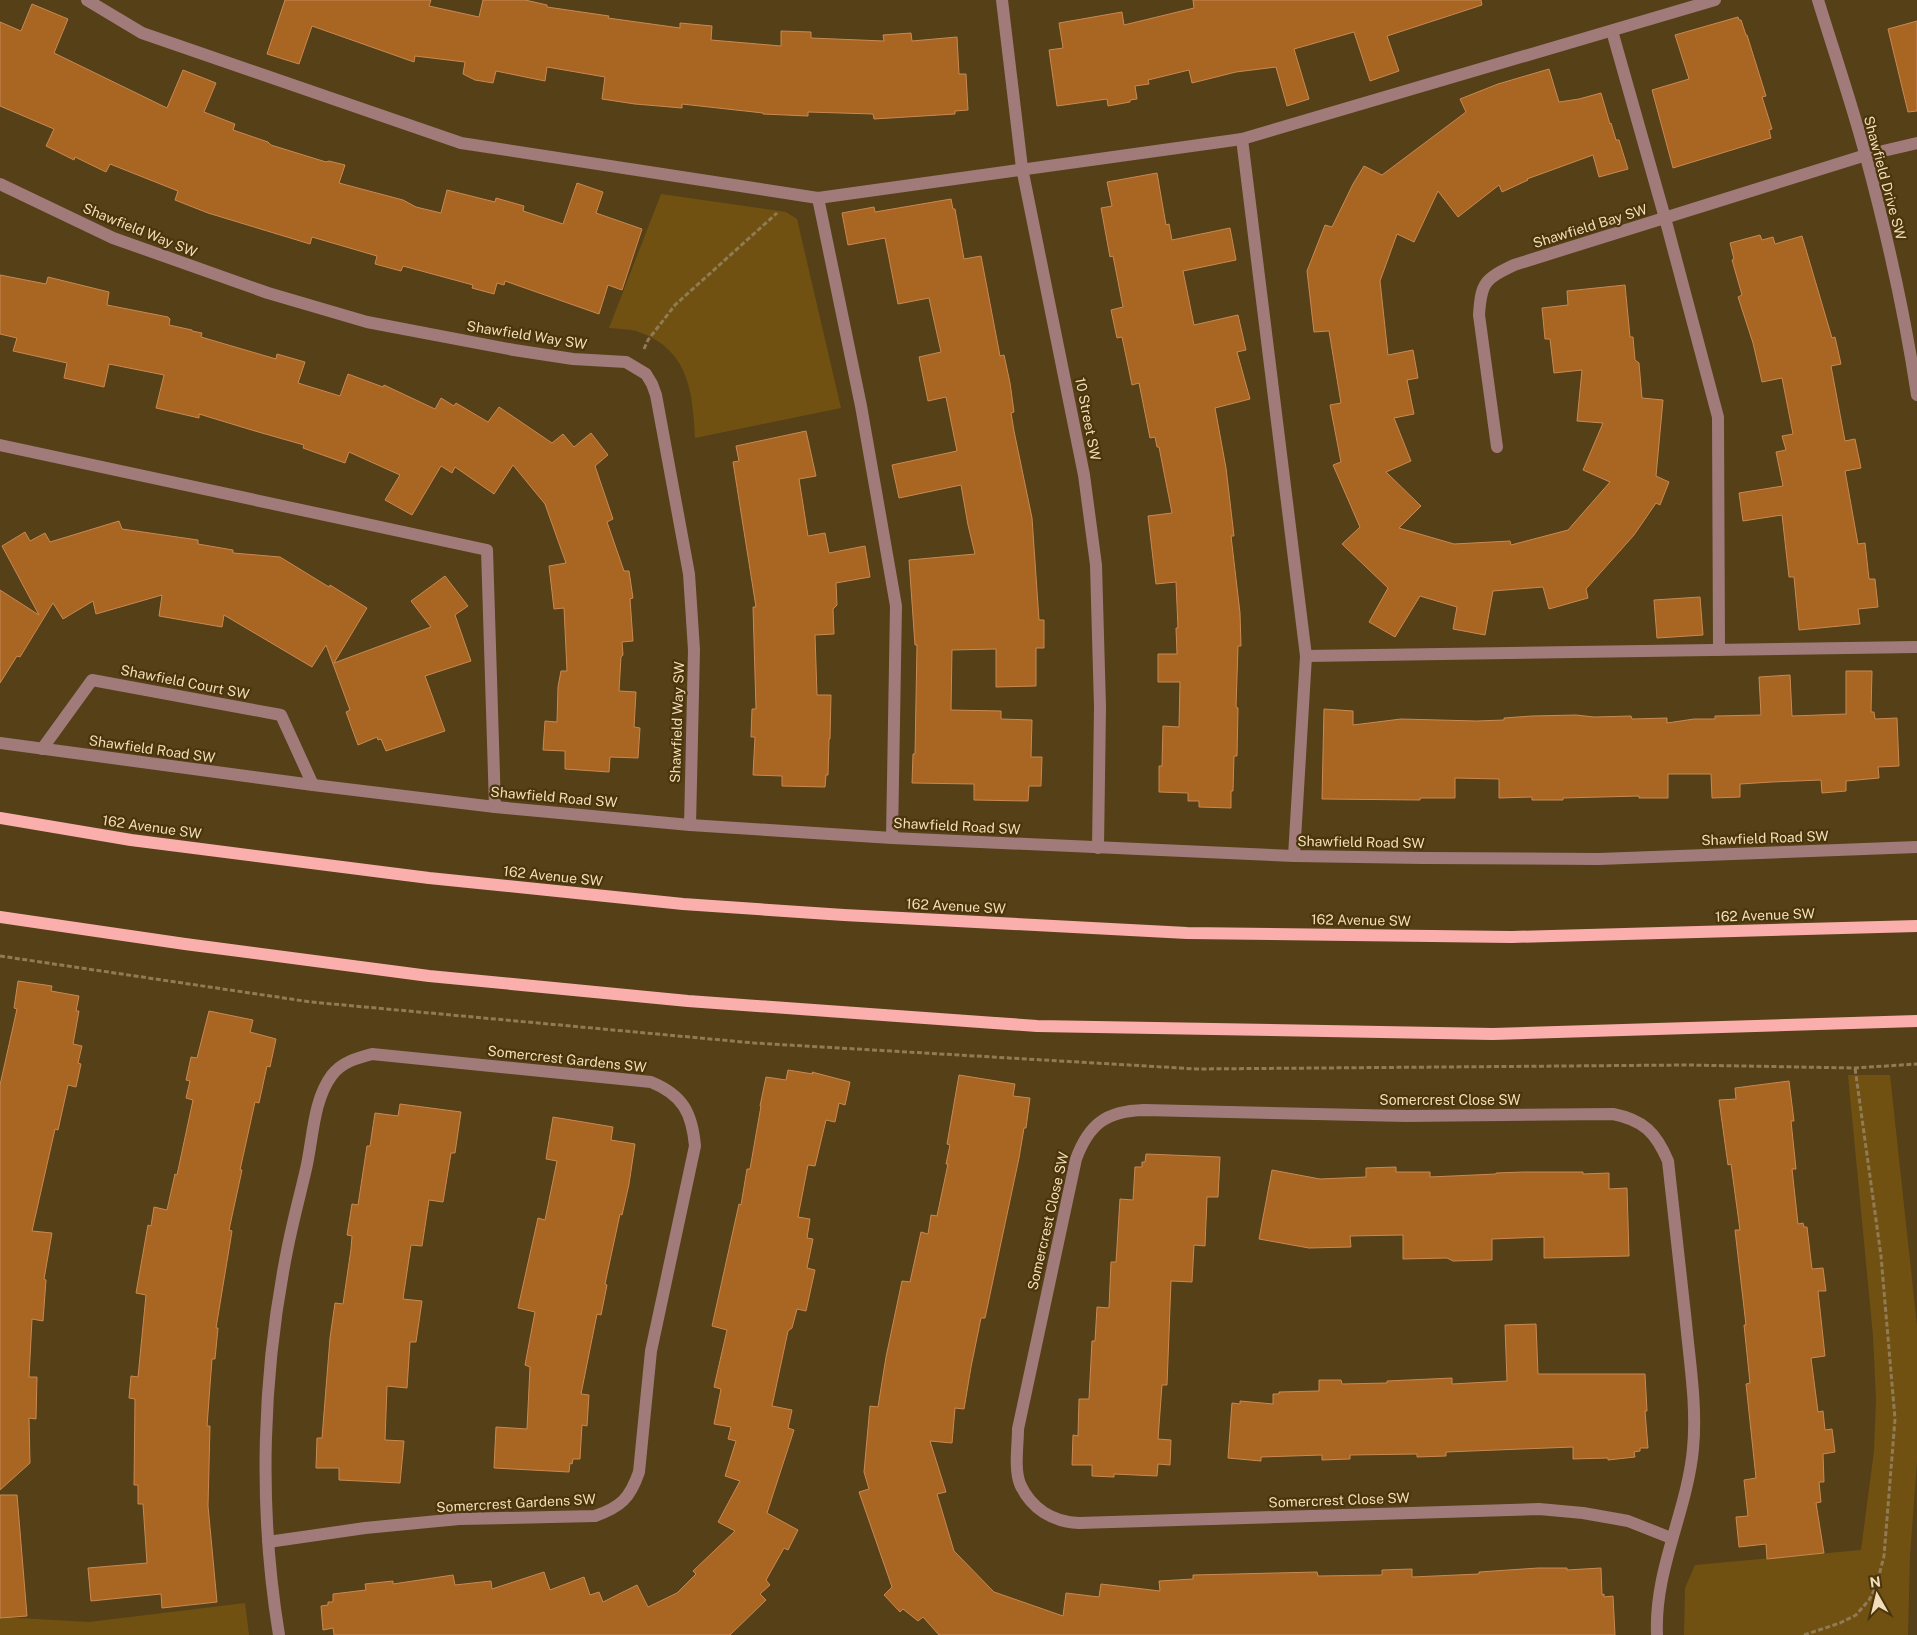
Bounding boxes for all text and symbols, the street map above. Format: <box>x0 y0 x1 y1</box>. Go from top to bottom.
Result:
street label: Shawfield Drive SW <box>1861 114 1909 242</box>
street label: Shawfield Way SW <box>81 200 200 260</box>
street label: Shawfield Bay SW <box>1531 201 1650 251</box>
street label: Shawfield Way SW <box>466 318 589 353</box>
street label: 10 Street SW <box>1072 376 1104 463</box>
street label: Shawfield Way SW <box>667 660 687 783</box>
street label: Shawfield Court SW <box>119 662 251 702</box>
street label: Shawfield Road SW <box>88 732 217 766</box>
street label: Shawfield Road SW <box>490 783 619 811</box>
street label: 162 Avenue SW <box>101 812 203 842</box>
street label: Shawfield Road SW <box>893 815 1022 837</box>
street label: Shawfield Road SW <box>1701 828 1830 848</box>
street label: Shawfield Road SW <box>1297 833 1426 851</box>
street label: 162 Avenue SW <box>502 863 604 889</box>
street label: 162 Avenue SW <box>906 895 1007 917</box>
street label: 162 Avenue SW <box>1715 905 1816 925</box>
street label: 162 Avenue SW <box>1311 911 1412 929</box>
street label: Somercrest Gardens SW <box>487 1043 648 1075</box>
street label: Somercrest Close SW <box>1379 1092 1521 1108</box>
street label: Somercrest Close SW <box>1024 1150 1072 1292</box>
street label: Somercrest Close SW <box>1268 1490 1411 1510</box>
street label: Somercrest Gardens SW <box>436 1491 597 1515</box>
north arrow <box>1852 1570 1902 1620</box>
text: N <box>1869 1573 1882 1591</box>

